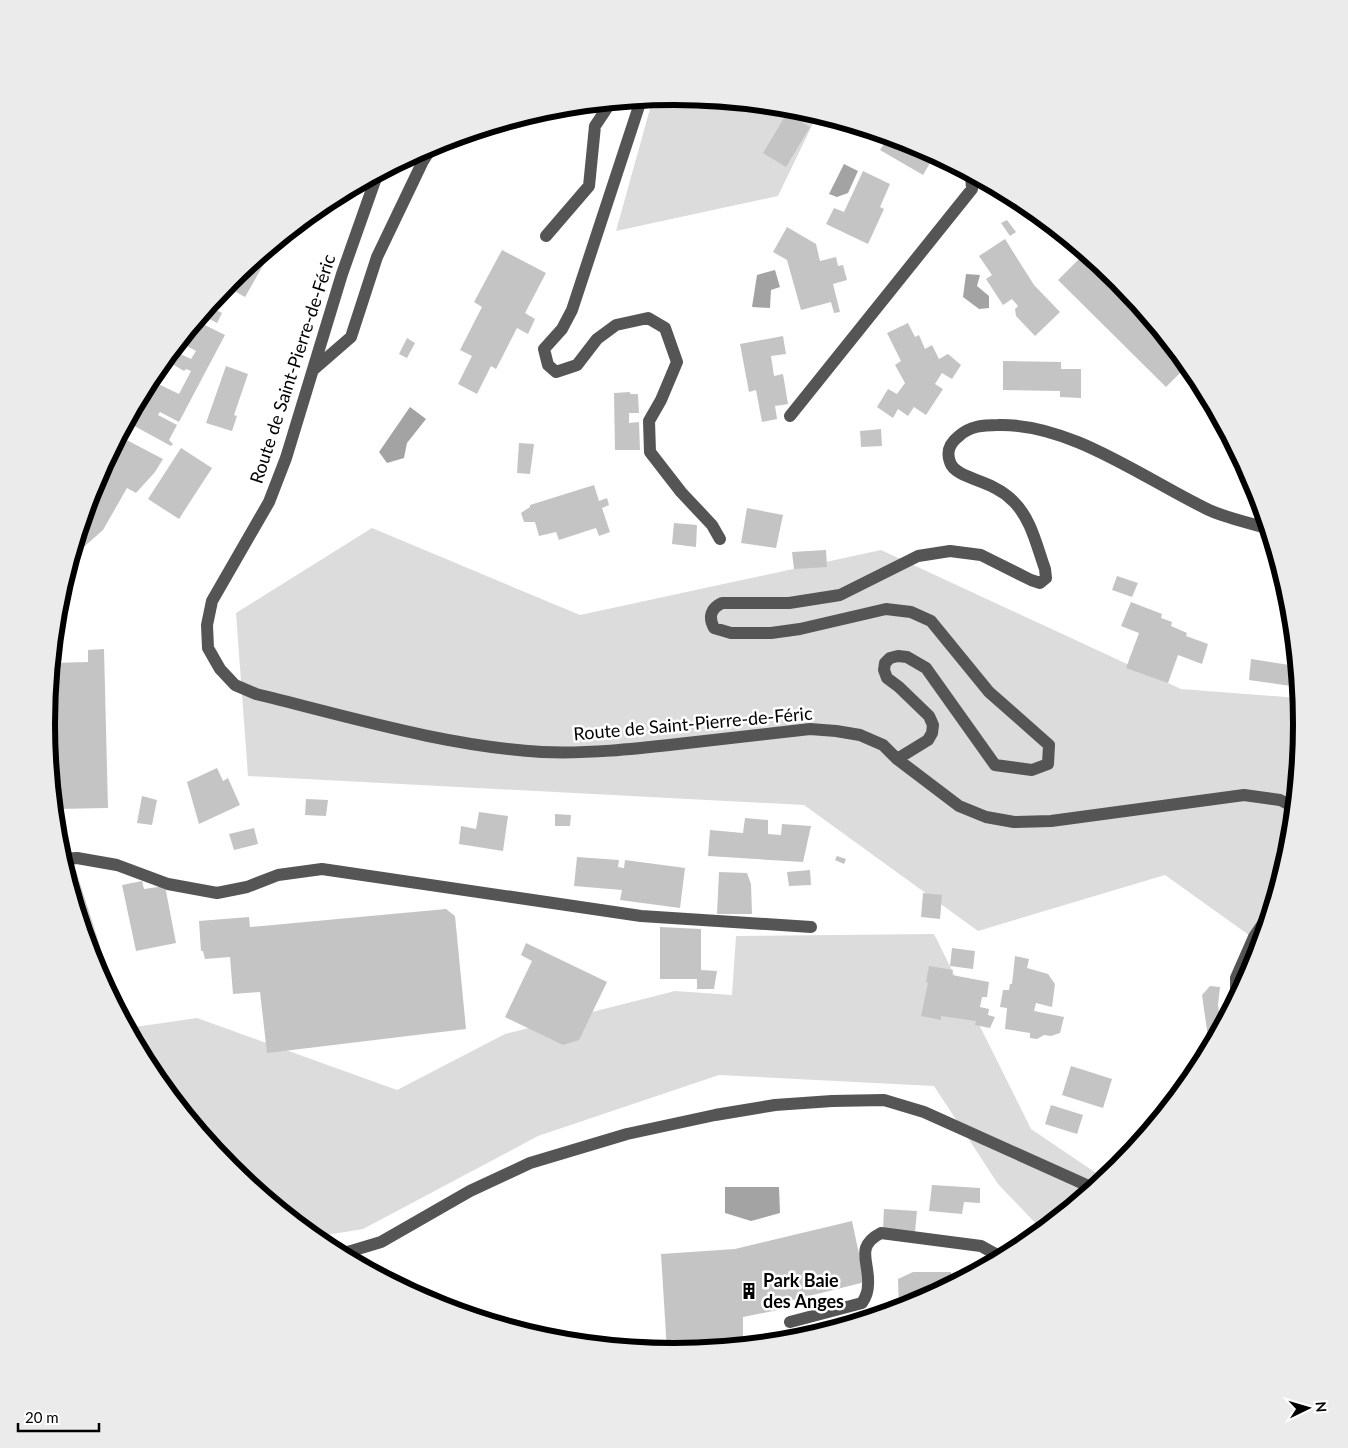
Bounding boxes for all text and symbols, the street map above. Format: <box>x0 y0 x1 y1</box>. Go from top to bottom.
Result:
street label: Route de Saint-Pierre-de-Féric <box>245 251 340 486</box>
street label: Route de Saint-Pierre-de-Féric <box>573 702 814 744</box>
place label: Park Baie des Anges <box>763 1269 844 1312</box>
building icon: Park Baie des Anges <box>739 1281 759 1301</box>
north arrow <box>1283 1383 1333 1433</box>
scale bar <box>18 1400 99 1432</box>
text: N <box>1313 1401 1330 1413</box>
text: 20 m <box>25 1408 59 1426</box>

